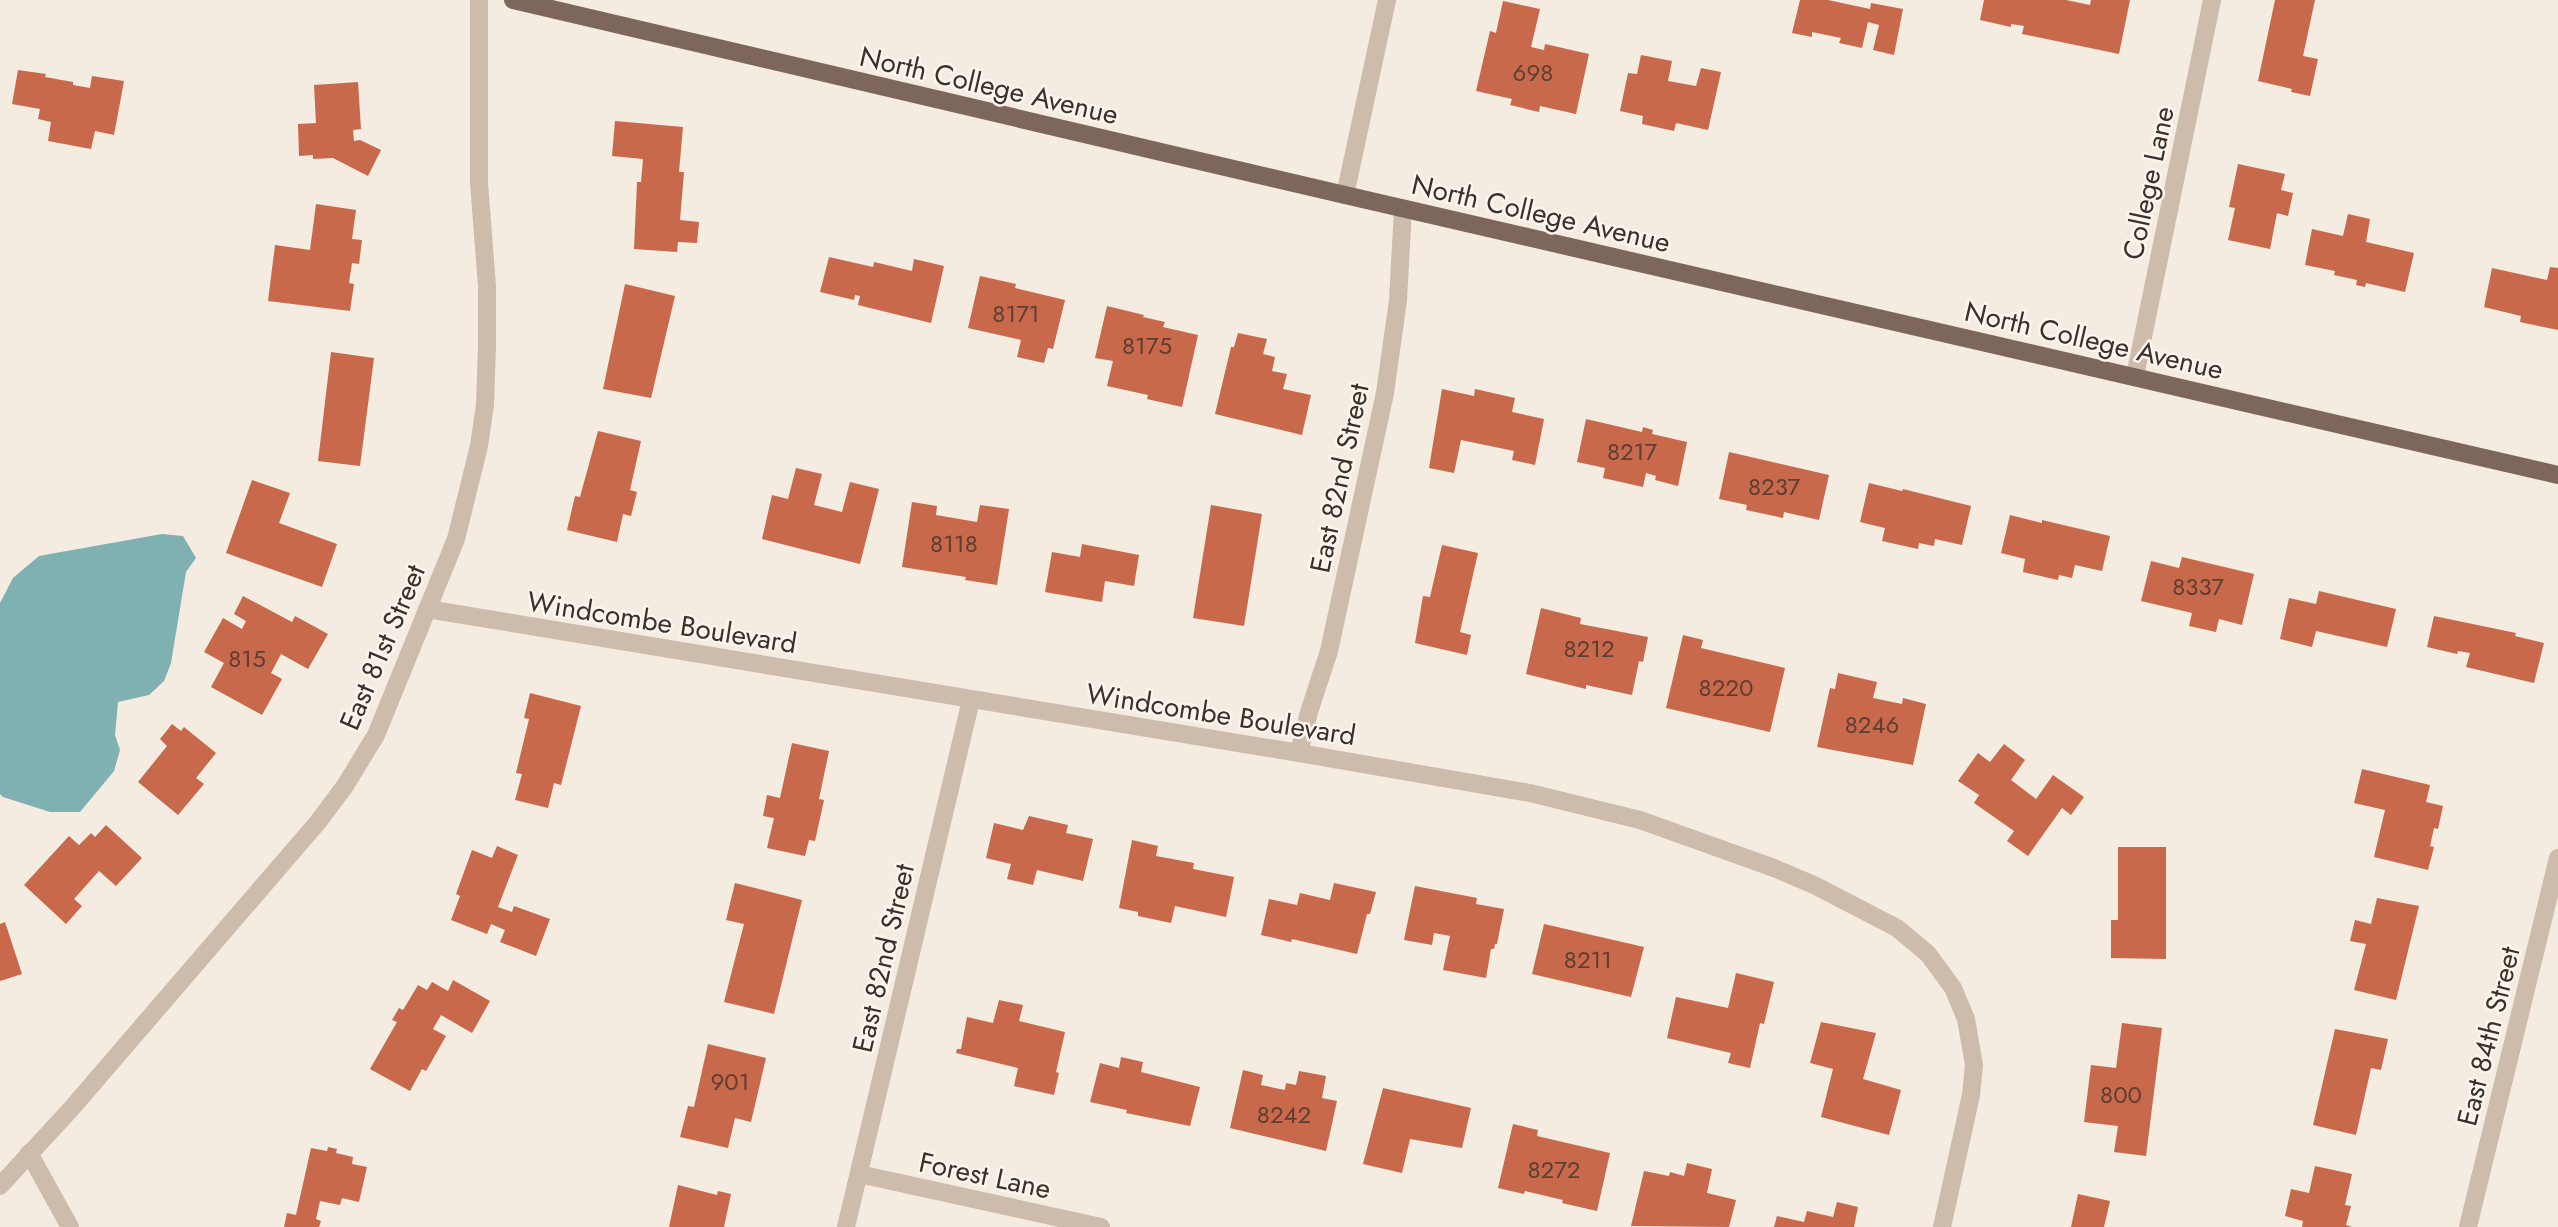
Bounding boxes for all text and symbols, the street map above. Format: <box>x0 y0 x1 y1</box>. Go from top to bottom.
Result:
street label: North College Avenue <box>856 36 1122 135</box>
house number: 698 <box>1513 55 1553 90</box>
street label: College Lane <box>2112 103 2185 264</box>
street label: North College Avenue <box>1408 164 1674 263</box>
street label: North College Avenue <box>1961 291 2227 390</box>
house number: 8171 <box>992 296 1040 331</box>
house number: 8175 <box>1122 328 1172 363</box>
street label: East 82nd Street <box>1299 379 1380 576</box>
house number: 8217 <box>1607 434 1657 469</box>
house number: 8237 <box>1748 469 1800 504</box>
house number: 8118 <box>930 526 978 561</box>
street label: East 81st Street <box>329 558 436 736</box>
house number: 8337 <box>2172 569 2224 604</box>
street label: Windcombe Boulevard <box>524 581 800 664</box>
house number: 8212 <box>1563 631 1615 666</box>
house number: 815 <box>228 641 266 676</box>
house number: 8220 <box>1699 670 1753 705</box>
street label: Windcombe Boulevard <box>1083 673 1359 756</box>
house number: 8246 <box>1845 707 1899 742</box>
street label: East 82nd Street <box>842 860 925 1056</box>
house number: 8211 <box>1564 942 1612 977</box>
street label: East 84th Street <box>2446 942 2531 1130</box>
house number: 901 <box>710 1064 750 1099</box>
house number: 800 <box>2100 1077 2142 1112</box>
house number: 8242 <box>1257 1097 1311 1132</box>
street label: Forest Lane <box>915 1142 1055 1209</box>
house number: 8272 <box>1527 1152 1581 1187</box>

